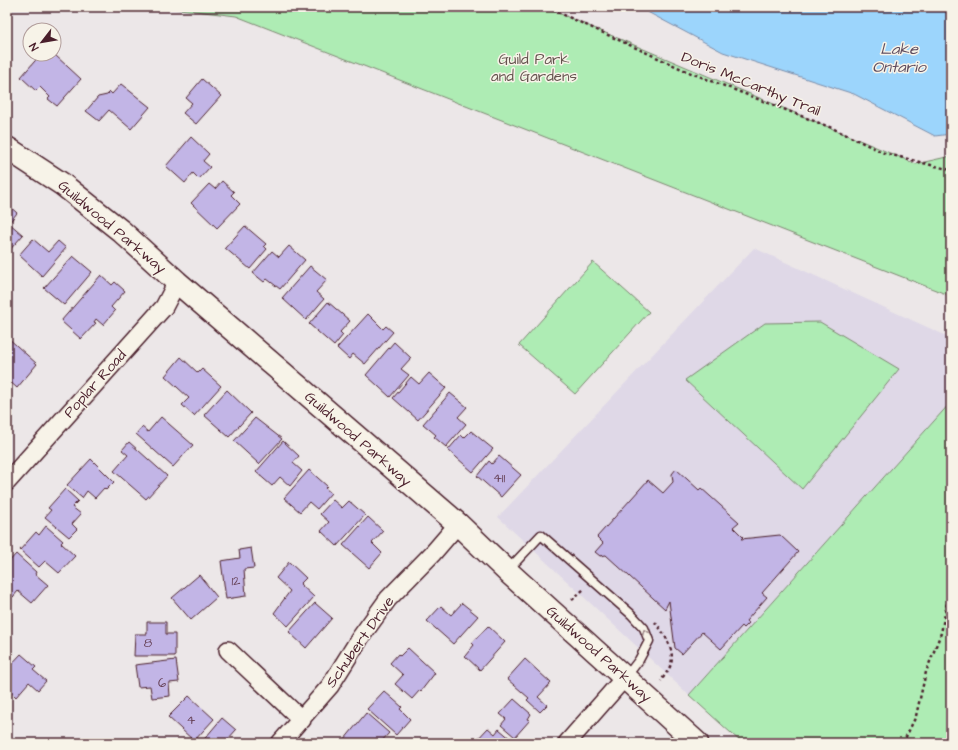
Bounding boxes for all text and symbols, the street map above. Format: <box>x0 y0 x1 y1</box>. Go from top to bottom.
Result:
north arrow <box>22 22 62 62</box>
water label: Lake Ontario <box>872 38 927 78</box>
text: N <box>26 40 42 54</box>
street label: Doris McCarthy Trail <box>678 46 824 122</box>
park label: Guild Park and Gardens <box>491 49 577 87</box>
street label: Guildwood Parkway <box>53 175 171 279</box>
street label: Poplar Road <box>59 345 131 423</box>
street label: Guildwood Parkway <box>299 387 416 492</box>
house number: 411 <box>493 469 505 487</box>
house number: 12 <box>231 572 241 590</box>
street label: Schubert Drive <box>321 592 399 692</box>
street label: Guildwood Parkway <box>541 601 656 708</box>
one-way arrow <box>642 629 650 636</box>
house number: 8 <box>144 634 153 652</box>
house number: 6 <box>158 674 166 692</box>
house number: 4 <box>187 711 196 729</box>

